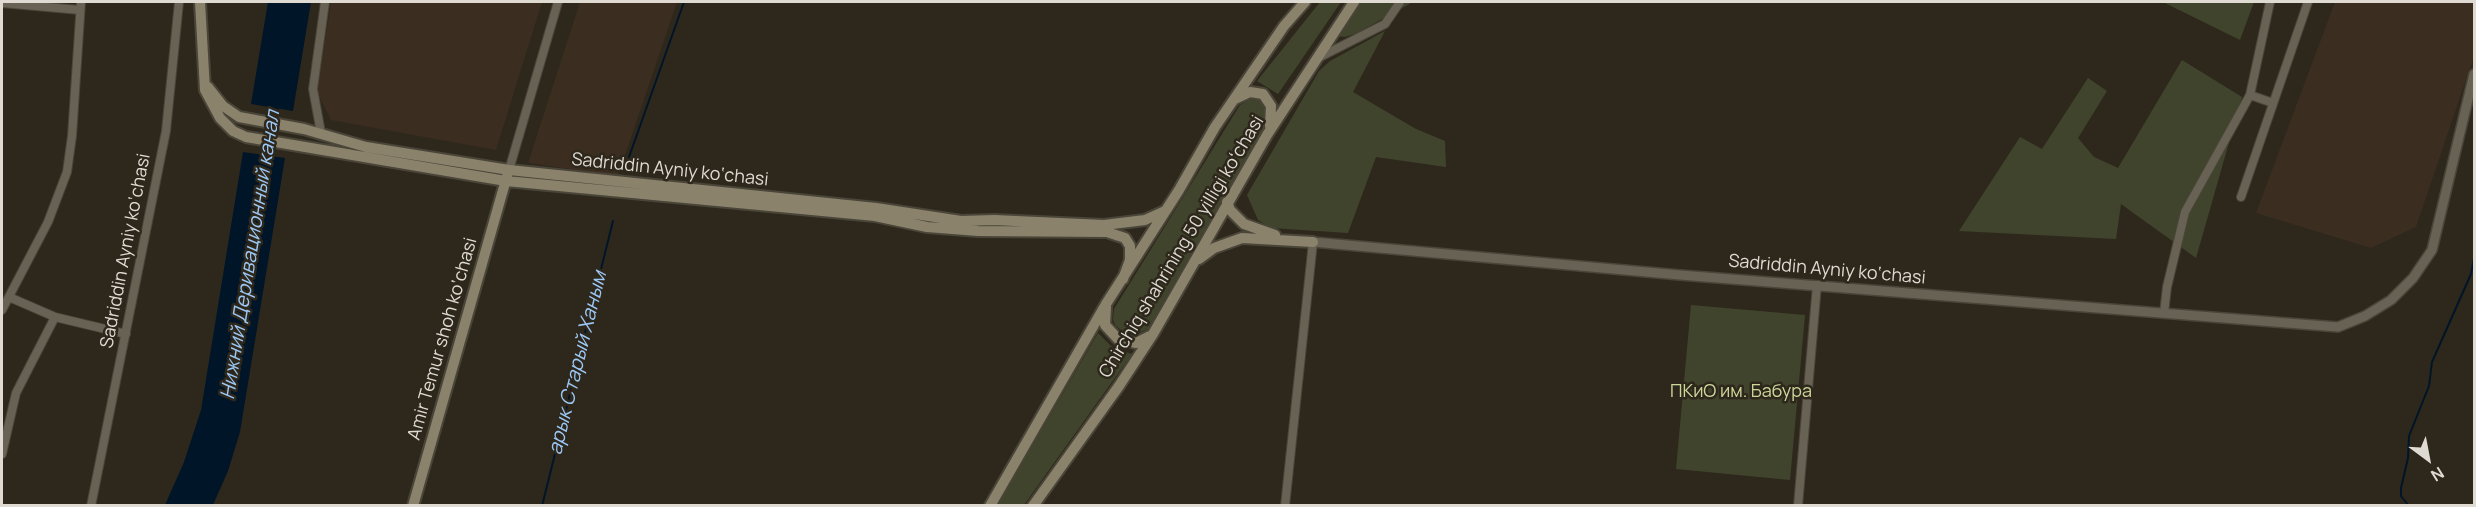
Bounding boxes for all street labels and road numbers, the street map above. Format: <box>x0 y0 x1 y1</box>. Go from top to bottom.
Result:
street label: Chirchiq shahrining 50 yilligi koʻchasi <box>1095 112 1269 382</box>
street label: Sadriddin Ayniy ko‘chasi <box>570 149 770 191</box>
street label: Sadriddin Ayniy ko‘chasi <box>97 152 155 350</box>
street label: Amir Temur shoh ko‘chasi <box>404 235 482 443</box>
street label: Sadriddin Ayniy ko‘chasi <box>1727 251 1927 289</box>

